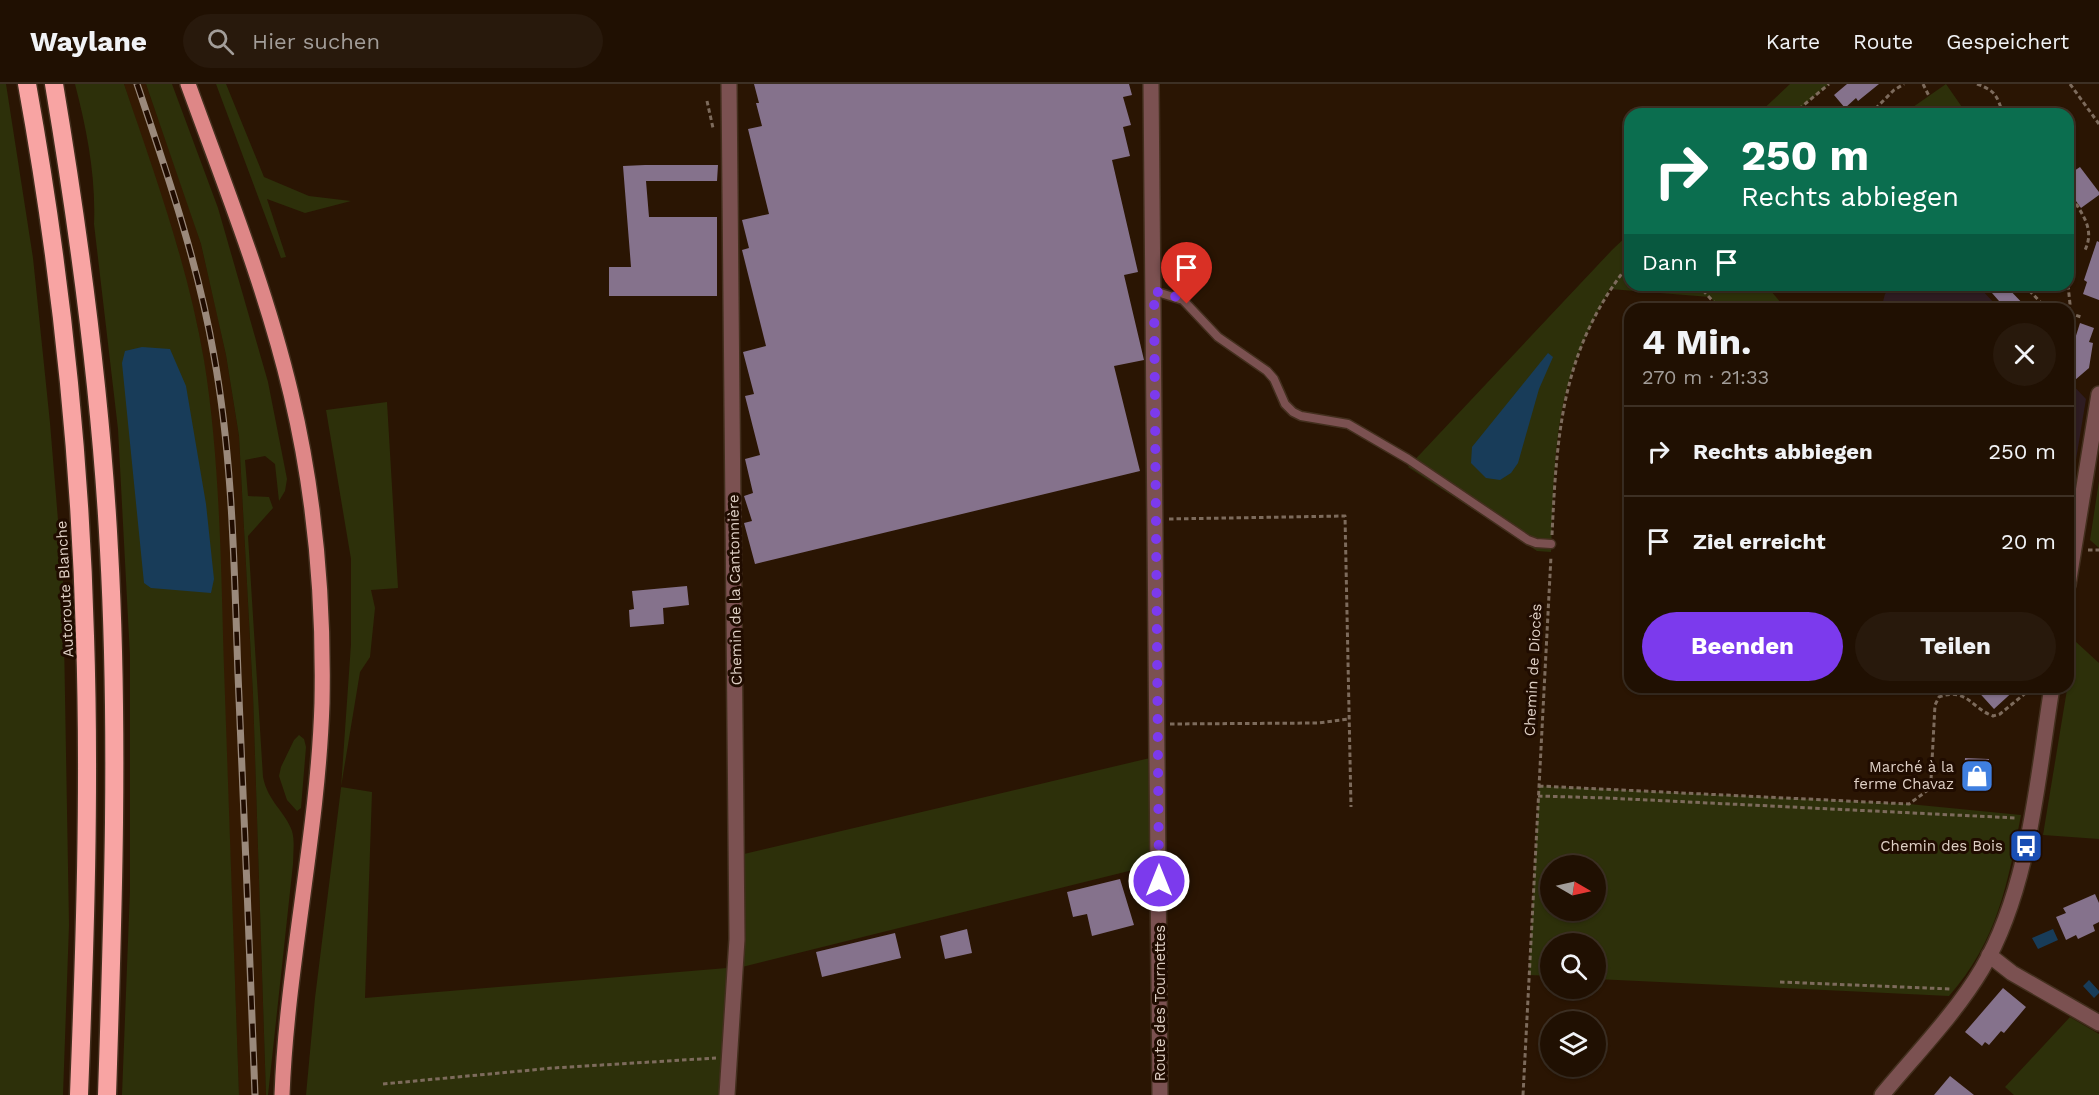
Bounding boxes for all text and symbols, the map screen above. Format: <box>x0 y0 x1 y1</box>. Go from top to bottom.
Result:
search box <box>183 14 603 68</box>
text: Waylane <box>30 25 147 58</box>
icon: search <box>204 25 237 58</box>
text: Hier suchen <box>252 29 380 54</box>
text: Karte <box>1766 29 1820 54</box>
text: Route <box>1853 29 1913 54</box>
text: Gespeichert <box>1946 29 2069 54</box>
text: 250 m <box>1741 131 1869 180</box>
icon: right <box>1642 132 1720 210</box>
text: Rechts abbiegen <box>1741 181 1959 213</box>
pin <box>1161 242 1212 304</box>
icon: arrive <box>1710 246 1743 279</box>
text: Dann <box>1642 250 1698 275</box>
icon: arrive <box>1170 251 1203 284</box>
text: 4 Min. <box>1642 321 1752 363</box>
button: close <box>1993 323 2056 386</box>
text: 270 m · 21:33 <box>1642 365 1769 389</box>
icon: right <box>1642 435 1675 468</box>
text: Rechts abbiegen <box>1693 439 1873 464</box>
text: 250 m <box>1988 439 2056 464</box>
street label: Chemin de la Cantonnière <box>724 494 746 686</box>
street label: Autoroute Blanche <box>52 520 78 658</box>
icon: arrive <box>1642 525 1675 558</box>
text: Ziel erreicht <box>1693 529 1826 554</box>
text: 20 m <box>2001 529 2056 554</box>
street label: Chemin de Diocès <box>1521 603 1545 737</box>
button: Beenden <box>1642 612 1843 681</box>
button: Teilen <box>1855 612 2056 681</box>
place label: Marché à la ferme Chavaz <box>1854 758 1955 793</box>
shop icon: Marché à la ferme Chavaz <box>1959 758 1995 794</box>
bus stop icon: Chemin des Bois <box>2008 828 2044 864</box>
place label: Chemin des Bois <box>1880 837 2003 855</box>
position arrow <box>1127 849 1191 913</box>
north arrow <box>1540 855 1606 921</box>
map controls <box>1540 855 1606 1077</box>
street label: Route des Tournettes <box>1151 925 1169 1081</box>
button: search <box>1540 933 1606 999</box>
button: layers <box>1540 1011 1606 1077</box>

